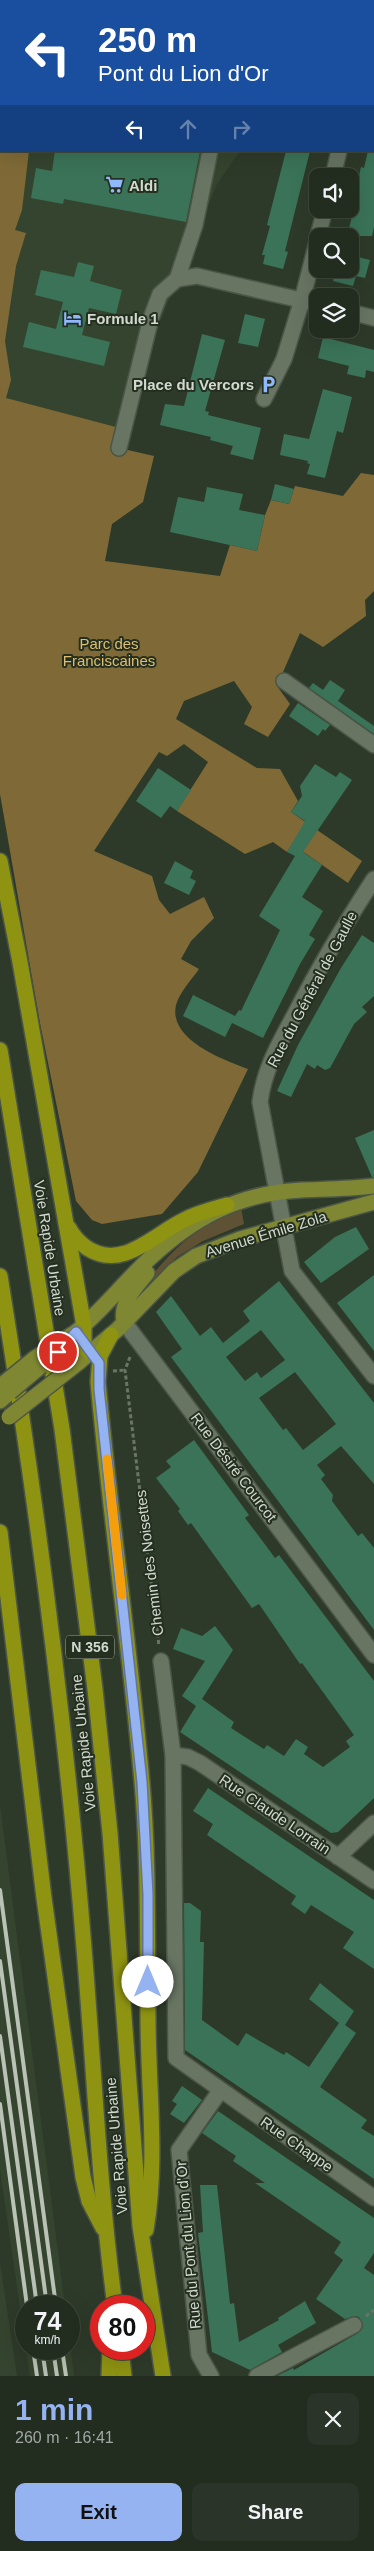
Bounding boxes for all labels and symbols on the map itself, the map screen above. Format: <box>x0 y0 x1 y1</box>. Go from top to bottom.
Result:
supermarket icon: Aldi <box>105 175 125 195</box>
place label: Aldi <box>129 177 157 194</box>
hotel icon: Formule 1 <box>63 308 83 328</box>
place label: Formule 1 <box>87 310 159 327</box>
parking icon: Place du Vercors <box>258 374 278 394</box>
place label: Place du Vercors <box>133 376 254 393</box>
park label: Parc des Franciscaines <box>63 635 155 669</box>
street label: Rue du Général de Gaulle <box>264 908 360 1070</box>
street label: Voie Rapide Urbaine <box>31 1179 69 1317</box>
street label: Avenue Émile Zola <box>203 1207 329 1260</box>
pin <box>37 1331 79 1373</box>
street label: Rue Désiré Courcot <box>188 1409 281 1525</box>
street label: Chemin des Noisettes <box>132 1489 166 1637</box>
road number: N 356 <box>66 1635 114 1658</box>
street label: Voie Rapide Urbaine <box>67 1674 99 1812</box>
street label: Rue Claude Lorrain <box>216 1771 334 1857</box>
position arrow <box>121 1955 173 2007</box>
street label: Voie Rapide Urbaine <box>102 2077 130 2215</box>
street label: Rue Chappe <box>258 2113 336 2175</box>
street label: Rue du Pont du Lion d'Or <box>172 2160 204 2330</box>
speed limit sign: 80 <box>90 2295 155 2360</box>

